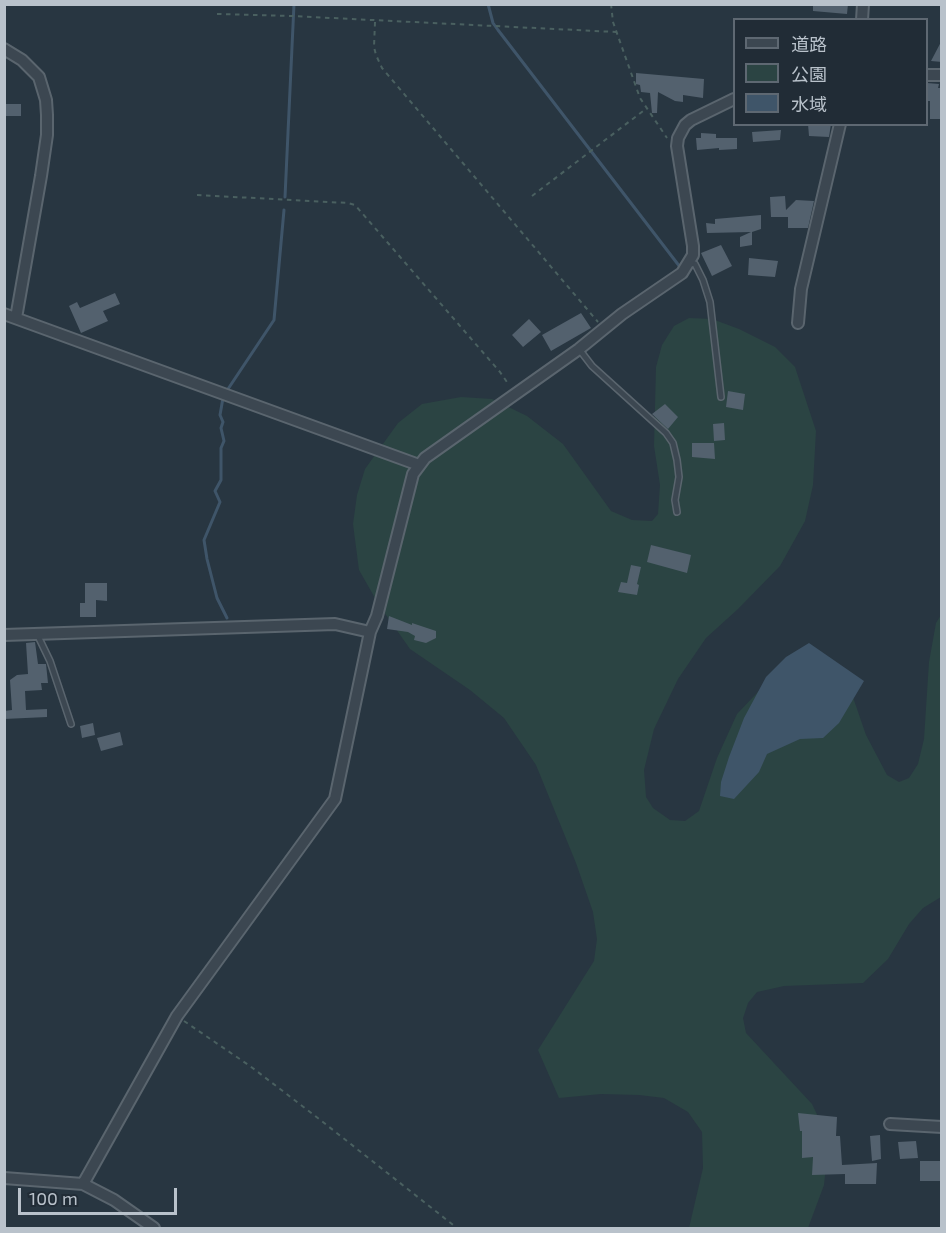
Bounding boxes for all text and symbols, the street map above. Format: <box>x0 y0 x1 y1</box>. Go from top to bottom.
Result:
legend <box>733 18 928 126</box>
text: 道路 <box>791 33 827 55</box>
text: 公園 <box>791 63 827 85</box>
text: 水域 <box>791 93 827 115</box>
scale bar <box>21 1176 180 1214</box>
text: 100 m <box>29 1187 78 1209</box>

